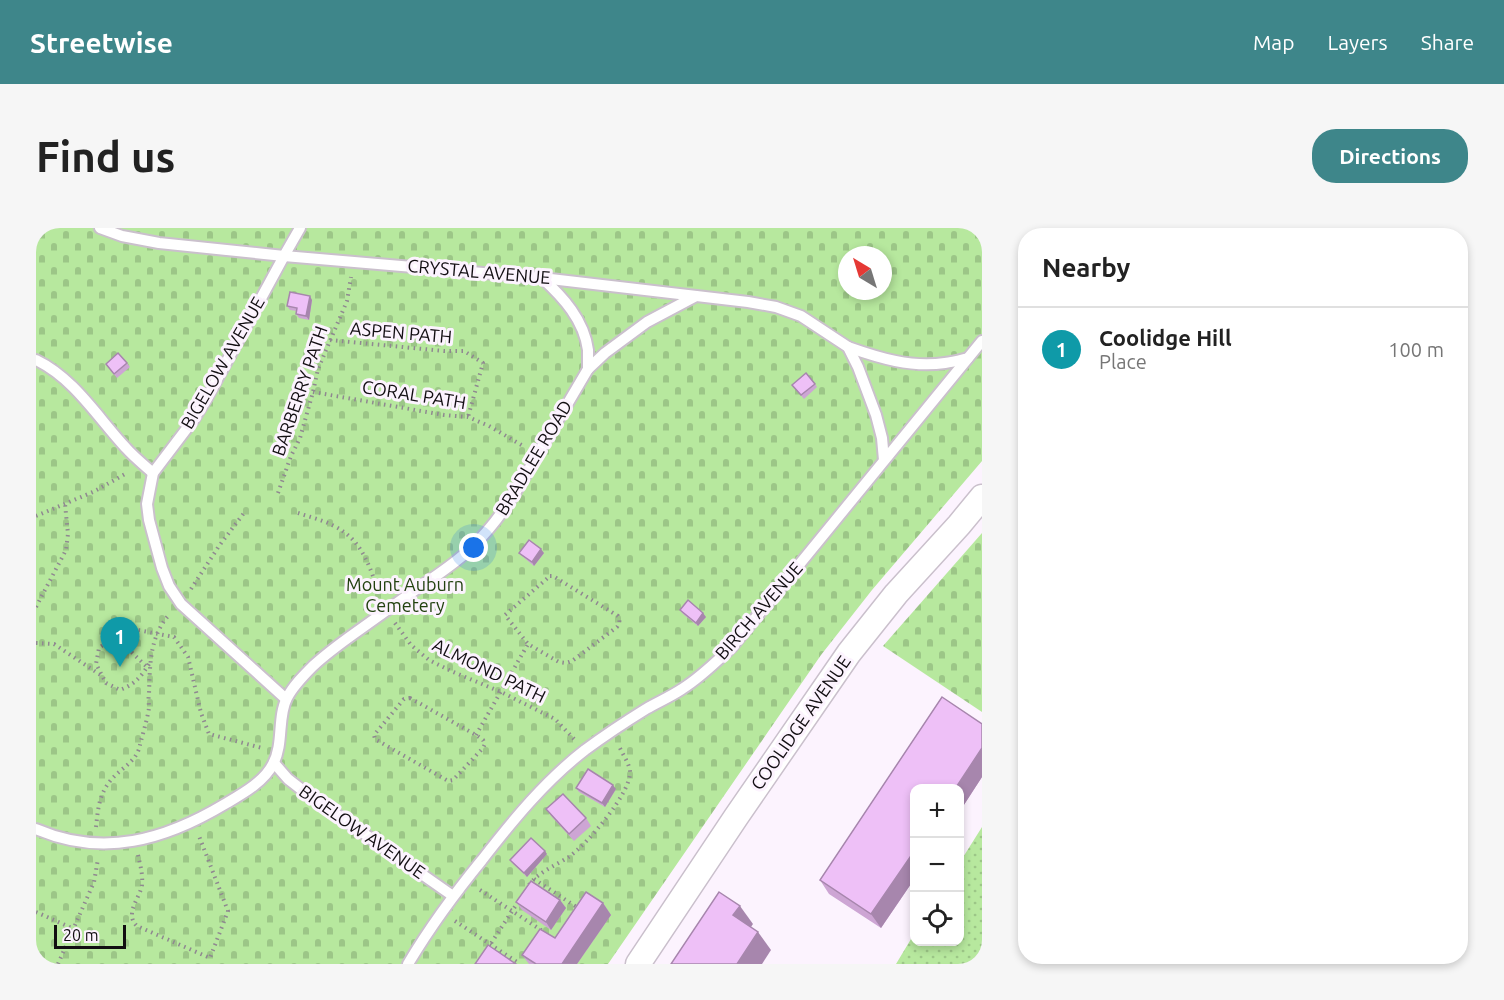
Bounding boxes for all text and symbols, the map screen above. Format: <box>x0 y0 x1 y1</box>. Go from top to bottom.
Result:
text: Streetwise <box>30 27 173 58</box>
text: Map <box>1253 30 1294 54</box>
text: Layers <box>1327 30 1388 54</box>
text: Share <box>1421 30 1474 54</box>
button: Directions <box>1312 129 1468 183</box>
text: Find us <box>36 133 175 180</box>
north arrow <box>838 246 892 300</box>
text: Nearby <box>1042 253 1130 282</box>
street label: CRYSTAL AVENUE <box>407 255 551 287</box>
street label: BIGELOW AVENUE <box>176 293 268 432</box>
street label: ASPEN PATH <box>349 318 453 346</box>
street label: BARBERRY PATH <box>267 323 331 458</box>
text: Coolidge Hill <box>1099 325 1232 350</box>
text: 1 <box>1056 338 1067 361</box>
text: 100 m <box>1388 338 1444 361</box>
text: Place <box>1099 350 1147 373</box>
street label: CORAL PATH <box>361 376 467 412</box>
street label: BRADLEE ROAD <box>491 396 575 519</box>
your location <box>459 533 488 562</box>
street label: BIRCH AVENUE <box>711 558 806 663</box>
park label: Mount Auburn Cemetery <box>346 574 464 615</box>
pin: 1 <box>100 618 140 667</box>
street label: ALMOND PATH <box>430 634 549 706</box>
street label: COOLIDGE AVENUE <box>746 652 854 793</box>
street label: BIGELOW AVENUE <box>296 780 429 882</box>
map controls <box>910 784 964 946</box>
button: + <box>910 784 964 838</box>
button: − <box>910 838 964 892</box>
button: locate <box>910 892 964 946</box>
scale bar <box>54 922 126 950</box>
text: 20 m <box>63 926 99 944</box>

